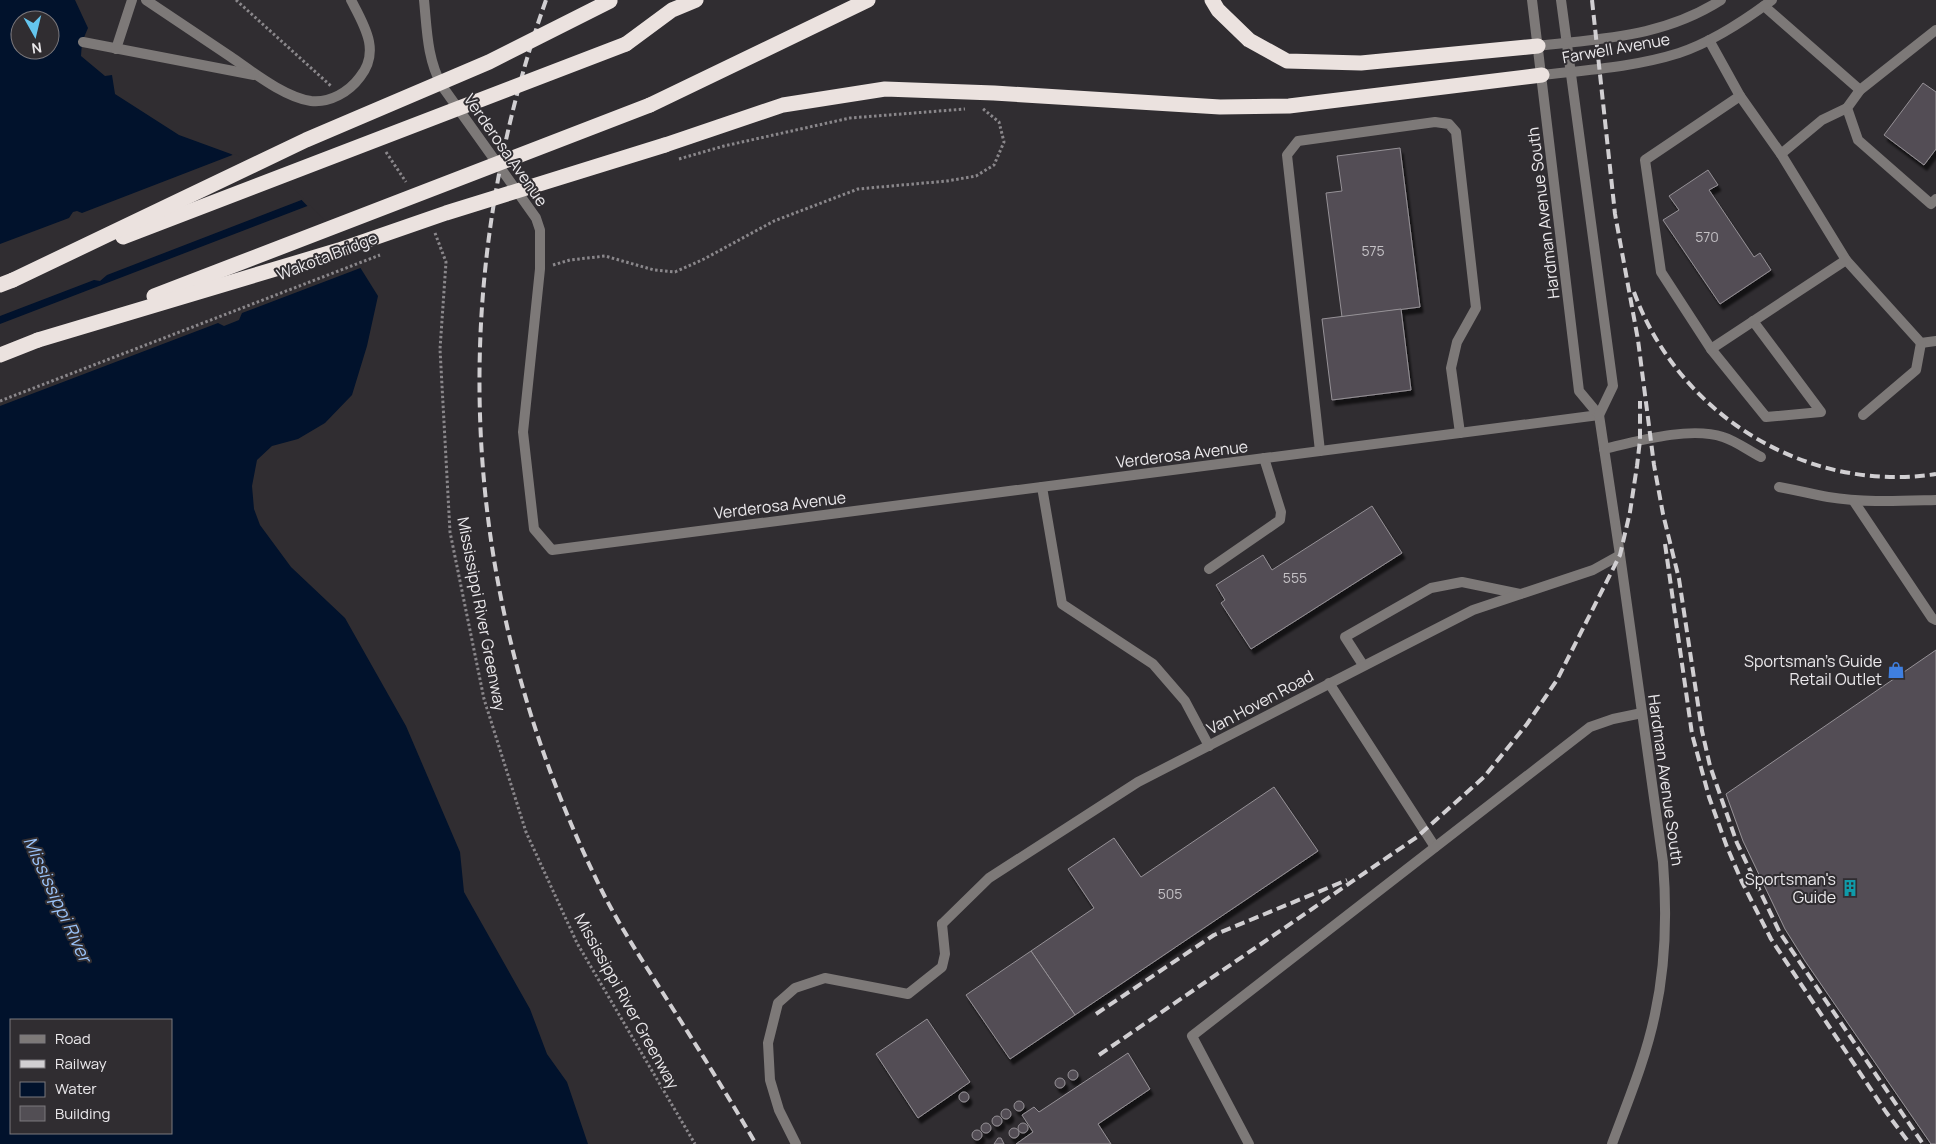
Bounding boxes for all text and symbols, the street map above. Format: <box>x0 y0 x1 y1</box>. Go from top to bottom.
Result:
north arrow <box>10 10 60 60</box>
street label: Farwell Avenue <box>1560 28 1672 68</box>
text: N <box>31 38 43 58</box>
street label: Verderosa Avenue <box>459 89 553 211</box>
street label: Hardman Avenue South <box>1522 126 1564 300</box>
street label: Wakota Bridge <box>273 227 381 285</box>
house number: 570 <box>1695 227 1719 246</box>
house number: 575 <box>1361 241 1385 260</box>
street label: Verderosa Avenue <box>1115 435 1249 473</box>
street label: Verderosa Avenue <box>713 486 847 524</box>
street label: Mississippi River Greenway <box>452 515 512 714</box>
house number: 555 <box>1283 568 1307 587</box>
place label: Sportsman's Guide Retail Outlet <box>1744 650 1882 690</box>
shop icon: Sportsman's Guide Retail Outlet <box>1886 660 1906 680</box>
street label: Van Hoven Road <box>1203 665 1317 739</box>
street label: Hardman Avenue South <box>1643 693 1689 867</box>
water label: Mississippi River <box>18 832 99 968</box>
place label: Sportsman's Guide <box>1745 868 1836 908</box>
building icon: Sportsman's Guide <box>1840 878 1860 898</box>
house number: 505 <box>1158 884 1182 903</box>
street label: Mississippi River Greenway <box>569 909 685 1093</box>
legend <box>10 1019 172 1134</box>
text: Road <box>55 1028 91 1049</box>
text: Railway <box>55 1053 107 1074</box>
text: Water <box>55 1078 97 1099</box>
text: Building <box>55 1103 110 1124</box>

